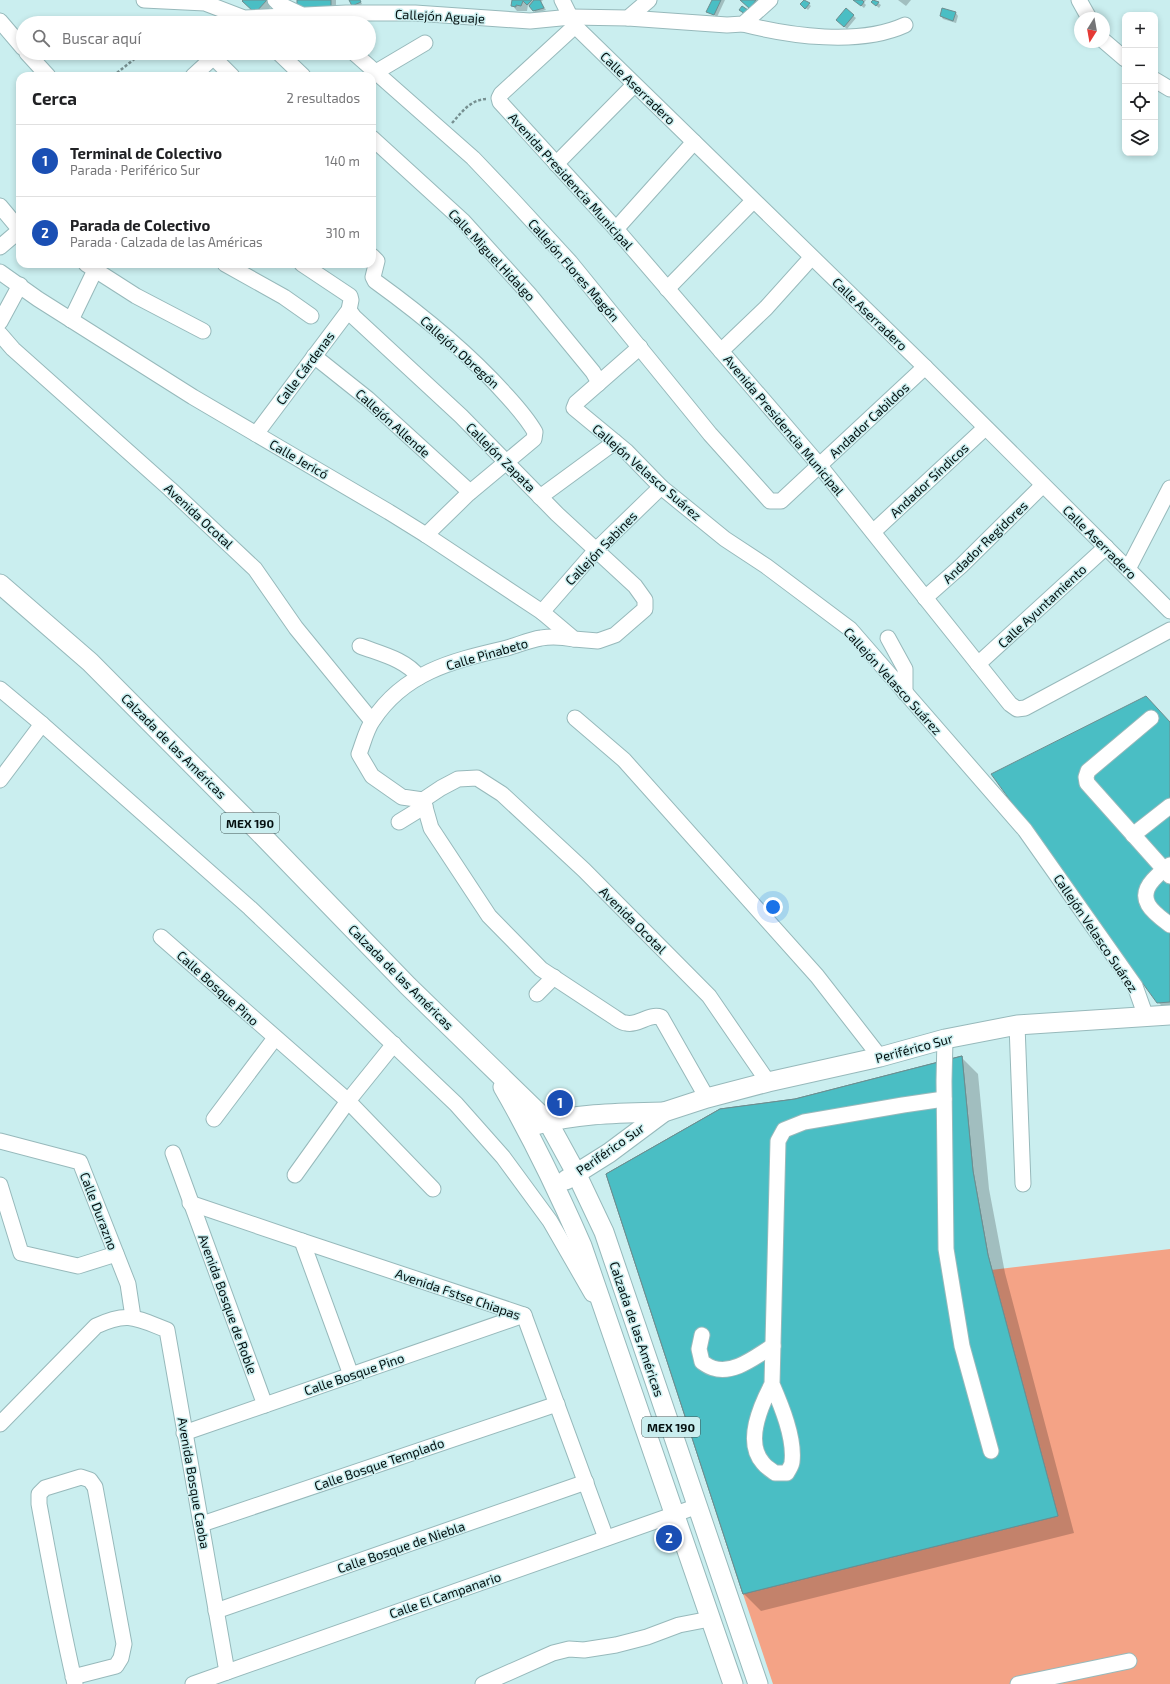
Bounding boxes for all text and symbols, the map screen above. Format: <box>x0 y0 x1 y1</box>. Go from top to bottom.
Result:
street label: Callejón Aguaje <box>395 6 485 26</box>
north arrow <box>1074 12 1110 48</box>
map controls <box>1122 12 1158 156</box>
button: + <box>1122 12 1158 48</box>
search box <box>16 16 376 60</box>
icon: search <box>30 27 52 49</box>
text: Buscar aquí <box>62 29 141 47</box>
street label: Calle Aserradero <box>597 48 679 128</box>
button: − <box>1122 48 1158 84</box>
button: locate <box>1122 84 1158 120</box>
text: Cerca <box>32 88 77 108</box>
text: 2 resultados <box>286 90 360 106</box>
street label: Avenida Presidencia Municipal <box>505 109 637 253</box>
button: layers <box>1122 120 1158 156</box>
text: Terminal de Colectivo <box>70 144 222 162</box>
text: 1 <box>42 153 48 169</box>
text: 140 m <box>325 153 360 169</box>
text: Parada · Periférico Sur <box>70 162 200 178</box>
street label: Calle Miguel Hidalgo <box>445 206 539 304</box>
street label: Callejón Flores Magón <box>525 215 623 325</box>
text: Parada de Colectivo <box>70 216 210 234</box>
text: 2 <box>41 225 49 241</box>
text: 310 m <box>325 225 360 241</box>
text: Parada · Calzada de las Américas <box>70 234 263 250</box>
street label: Calle Aserradero <box>829 274 911 354</box>
street label: Callejón Obregón <box>417 312 503 392</box>
street label: Calle Cárdenas <box>272 328 338 408</box>
street label: Avenida Presidencia Municipal <box>720 351 848 499</box>
street label: Andador Cabildos <box>826 379 912 461</box>
street label: Callejón Allende <box>352 385 434 461</box>
street label: Callejón Zapata <box>463 419 539 495</box>
street label: Callejón Velasco Suárez <box>589 420 705 524</box>
street label: Calle Jericó <box>267 436 331 482</box>
street label: Andador Síndicos <box>886 439 972 521</box>
street label: Avenida Ocotal <box>161 480 237 552</box>
street label: Andador Regidores <box>939 497 1031 587</box>
street label: Calle Aserradero <box>1060 502 1140 582</box>
street label: Callejón Sabines <box>562 508 640 588</box>
street label: Calle Ayuntamiento <box>994 561 1090 651</box>
street label: Callejón Velasco Suárez <box>841 624 945 738</box>
street label: Calle Pinabeto <box>444 635 530 673</box>
street label: Calzada de las Américas <box>118 690 230 802</box>
road number: MEX 190 <box>221 813 279 833</box>
street label: Callejón Velasco Suárez <box>1050 871 1142 995</box>
street label: Avenida Ocotal <box>596 883 670 957</box>
your location <box>763 897 783 917</box>
street label: Calzada de las Américas <box>345 921 457 1033</box>
street label: Calle Bosque Pino <box>174 947 262 1029</box>
street label: Periférico Sur <box>873 1030 955 1066</box>
pin: 1 <box>547 1088 573 1118</box>
street label: Periférico Sur <box>573 1120 647 1178</box>
street label: Calle Durazno <box>77 1170 121 1252</box>
street label: Avenida Bosque de Roble <box>195 1232 261 1376</box>
street label: Calzada de las Américas <box>606 1259 668 1399</box>
street label: Avenida Fstse Chiapas <box>393 1265 523 1323</box>
street label: Calle Bosque Pino <box>302 1349 406 1399</box>
street label: Avenida Bosque Caoba <box>175 1416 213 1550</box>
road number: MEX 190 <box>642 1417 700 1437</box>
street label: Calle Bosque Templado <box>312 1434 446 1494</box>
street label: Calle Bosque de Niebla <box>335 1518 467 1576</box>
pin: 2 <box>656 1523 682 1553</box>
street label: Calle El Campanario <box>387 1568 503 1622</box>

